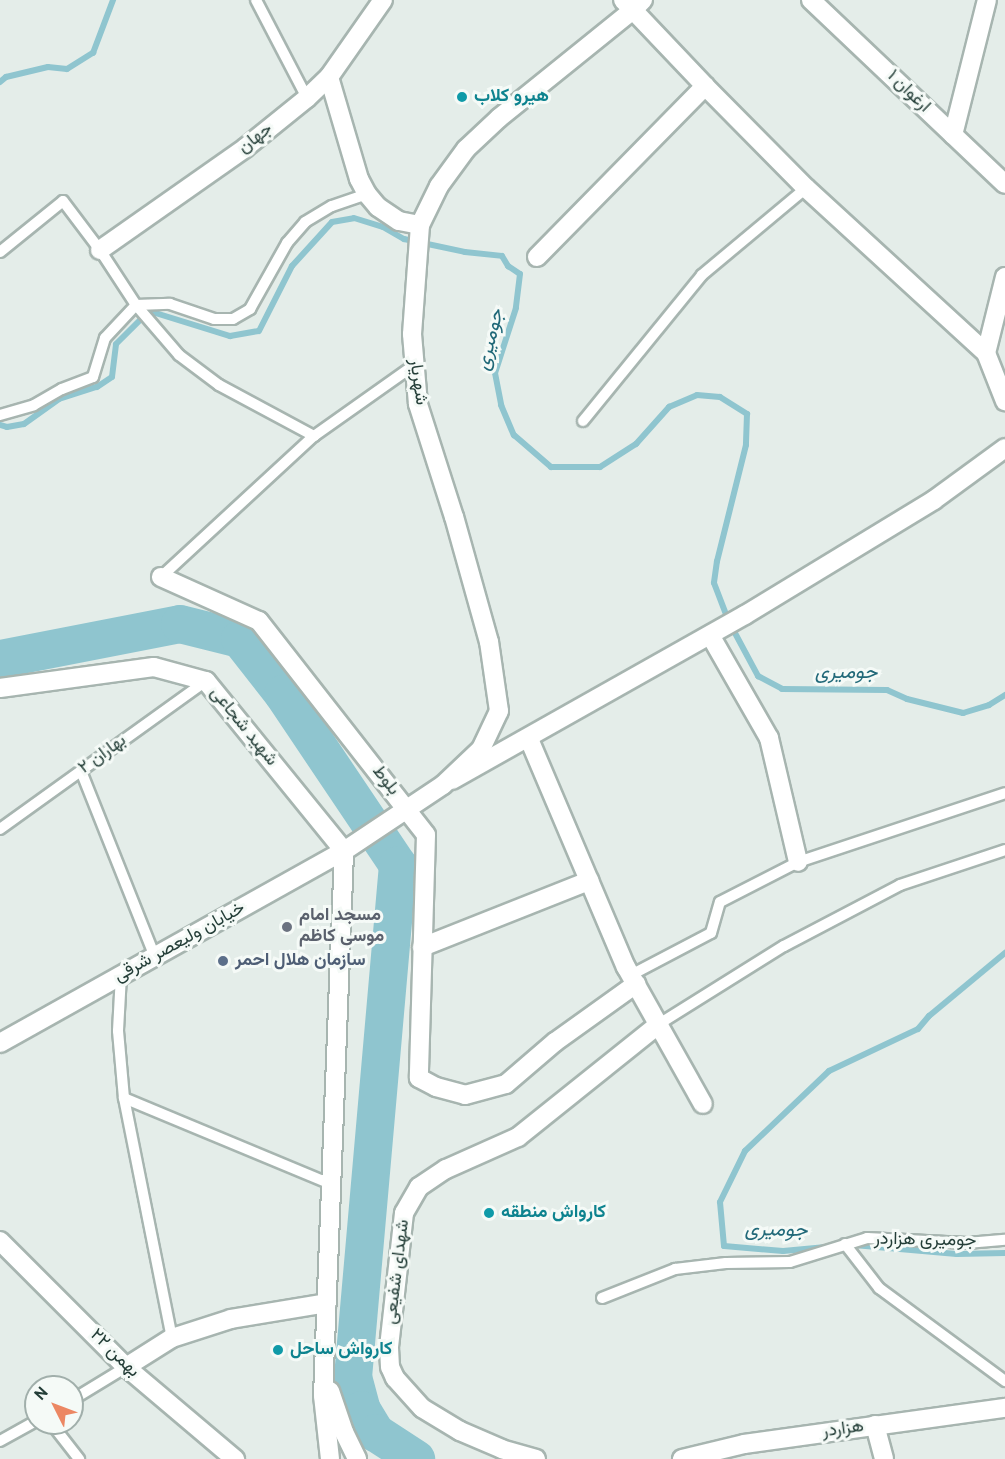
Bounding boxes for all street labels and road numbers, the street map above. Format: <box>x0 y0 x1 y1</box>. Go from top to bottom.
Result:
street label: ارغوان ۱ <box>882 66 934 118</box>
street label: جهان <box>234 119 278 159</box>
street label: شهریار <box>403 357 431 407</box>
street label: شهید شجاعی <box>204 683 282 771</box>
street label: بهاران ۲ <box>75 730 131 780</box>
street label: بلوط <box>367 762 403 800</box>
street label: خیابان ولیعصر شرقی <box>111 898 249 988</box>
street label: شهدای شفیعی <box>381 1218 415 1326</box>
street label: جومیری هزاردر <box>874 1229 976 1253</box>
street label: ۲۲ بهمن <box>85 1325 143 1383</box>
street label: هزاردر <box>821 1416 865 1444</box>

